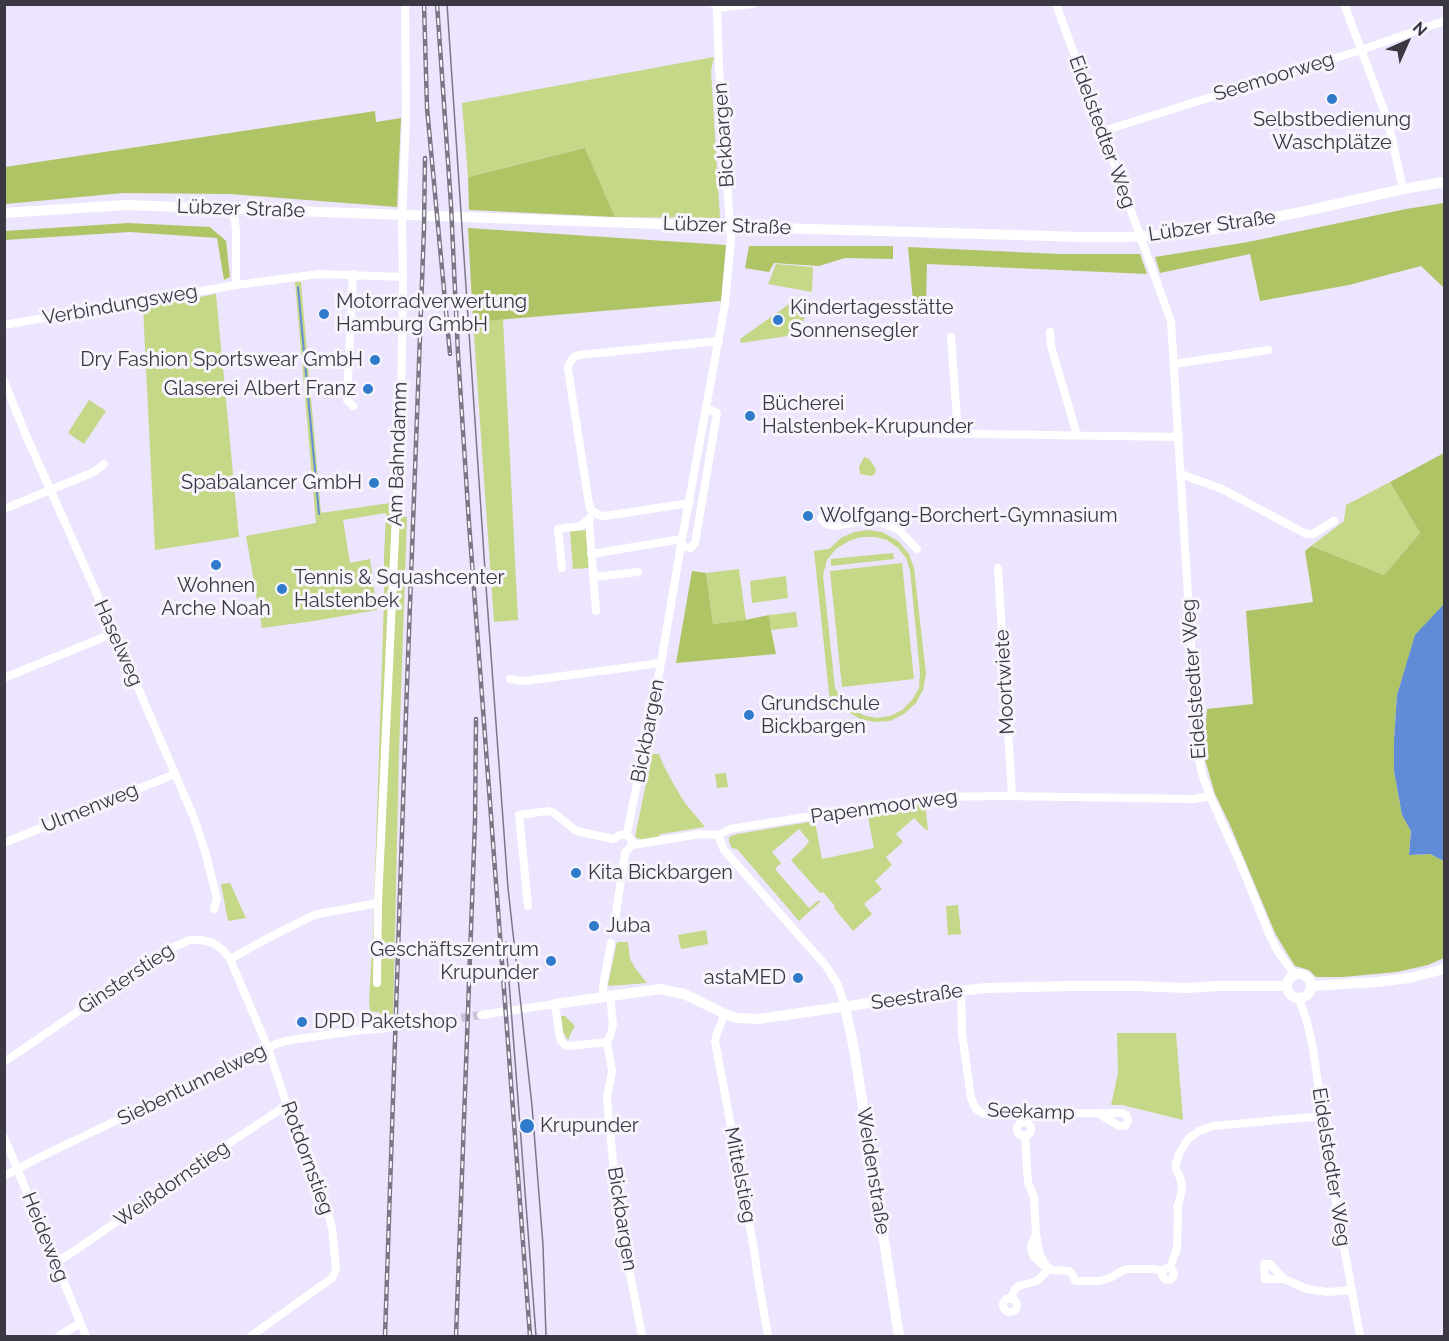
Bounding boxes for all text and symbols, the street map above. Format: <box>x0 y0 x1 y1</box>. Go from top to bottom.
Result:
north arrow <box>1377 12 1437 72</box>
text: N <box>1409 18 1431 40</box>
street label: Seemoorweg <box>1211 47 1337 107</box>
street label: Eidelstedter Weg <box>1063 52 1141 212</box>
street label: Bickbargen <box>708 82 740 188</box>
marker: Selbstbedienung Waschplätze <box>1325 92 1339 106</box>
place label: Selbstbedienung Waschplätze <box>1253 108 1411 155</box>
street label: Lübzer Straße <box>176 195 306 223</box>
street label: Lübzer Straße <box>1147 205 1277 247</box>
street label: Lübzer Straße <box>662 212 792 240</box>
street label: Verbindungsweg <box>41 280 199 330</box>
place label: Motorradverwertung Hamburg GmbH <box>336 290 527 337</box>
place label: Kindertagesstätte Sonnensegler <box>790 296 954 343</box>
marker: Motorradverwertung Hamburg GmbH <box>317 307 331 321</box>
marker: Kindertagesstätte Sonnensegler <box>771 313 785 327</box>
place label: Dry Fashion Sportswear GmbH <box>80 348 363 372</box>
marker: Dry Fashion Sportswear GmbH <box>368 353 382 367</box>
place label: Glaserei Albert Franz <box>164 377 356 401</box>
street label: Am Bahndamm <box>383 381 413 527</box>
marker: Glaserei Albert Franz <box>361 382 375 396</box>
place label: Bücherei Halstenbek-Krupunder <box>762 392 974 439</box>
marker: Bücherei Halstenbek-Krupunder <box>743 409 757 423</box>
place label: Spabalancer GmbH <box>181 471 362 495</box>
marker: Spabalancer GmbH <box>367 476 381 490</box>
place label: Wolfgang-Borchert-Gymnasium <box>820 504 1118 528</box>
marker: Wolfgang-Borchert-Gymnasium <box>801 509 815 523</box>
marker: Wohnen Arche Noah <box>209 558 223 572</box>
place label: Tennis & Squashcenter Halstenbek <box>294 566 505 613</box>
place label: Wohnen Arche Noah <box>161 574 271 621</box>
marker: Tennis & Squashcenter Halstenbek <box>275 582 289 596</box>
street label: Haselweg <box>88 596 148 690</box>
street label: Eidelstedter Weg <box>1176 598 1212 760</box>
street label: Moortwiete <box>990 629 1020 735</box>
street label: Bickbargen <box>626 677 670 785</box>
place label: Grundschule Bickbargen <box>761 692 880 739</box>
marker: Grundschule Bickbargen <box>742 708 756 722</box>
street label: Ulmenweg <box>38 778 142 838</box>
street label: Papenmoorweg <box>809 785 959 829</box>
place label: Kita Bickbargen <box>588 861 733 885</box>
marker: Kita Bickbargen <box>569 866 583 880</box>
place label: Juba <box>606 914 651 938</box>
marker: Juba <box>587 919 601 933</box>
street label: Ginsterstieg <box>74 938 178 1020</box>
place label: Geschäftszentrum Krupunder <box>370 938 539 985</box>
marker: Geschäftszentrum Krupunder <box>544 954 558 968</box>
place label: astaMED <box>704 966 786 990</box>
marker: astaMED <box>791 971 805 985</box>
street label: Seestraße <box>869 979 965 1015</box>
place label: DPD Paketshop <box>314 1010 457 1034</box>
marker: DPD Paketshop <box>295 1015 309 1029</box>
street label: Siebentunnelweg <box>114 1039 270 1131</box>
street label: Eidelstedter Weg <box>1307 1086 1355 1248</box>
street label: Rotdornstieg <box>275 1098 339 1218</box>
street label: Seekamp <box>987 1098 1075 1126</box>
street label: Weidenstraße <box>851 1106 895 1236</box>
place label: Krupunder <box>540 1114 639 1138</box>
marker: Krupunder <box>518 1117 536 1135</box>
street label: Mittelstieg <box>719 1125 761 1225</box>
street label: Weißdornstieg <box>110 1136 234 1232</box>
street label: Bickbargen <box>602 1165 642 1273</box>
street label: Heideweg <box>16 1189 74 1285</box>

